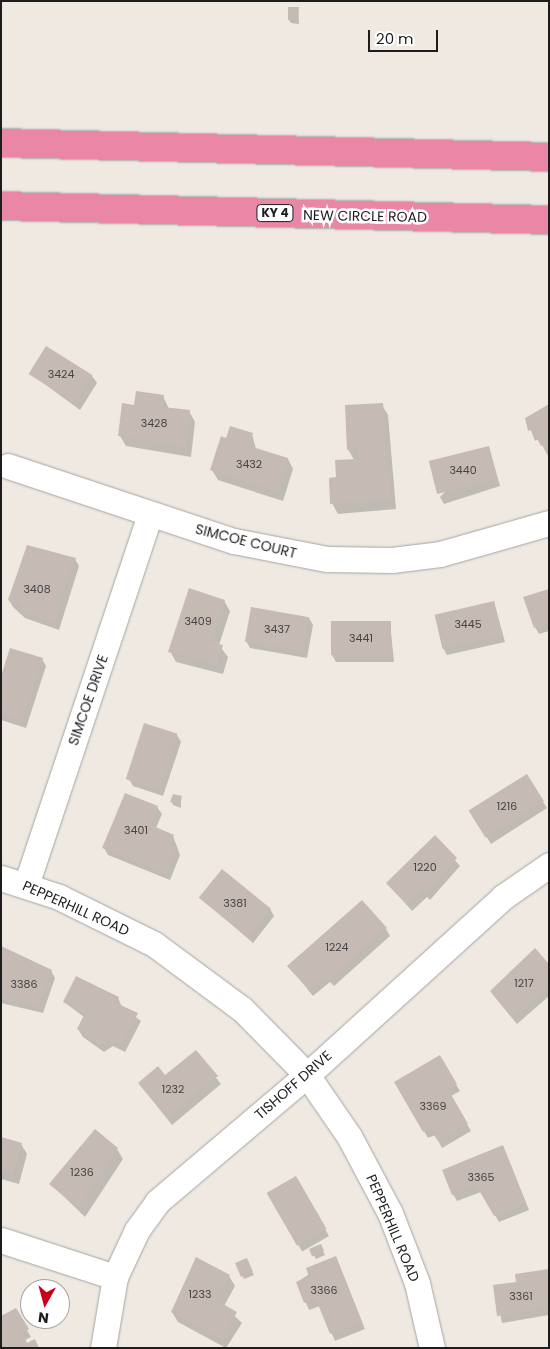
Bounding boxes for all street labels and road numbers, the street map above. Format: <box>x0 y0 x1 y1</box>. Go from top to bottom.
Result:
road number: KY 4 <box>256 204 294 222</box>
street label: NEW CIRCLE ROAD <box>303 207 427 225</box>
street label: SIMCOE COURT <box>194 520 298 562</box>
street label: SIMCOE DRIVE <box>65 652 111 748</box>
street label: PEPPERHILL ROAD <box>20 877 132 939</box>
street label: TISHOFF DRIVE <box>251 1047 335 1123</box>
street label: PEPPERHILL ROAD <box>363 1172 423 1284</box>

